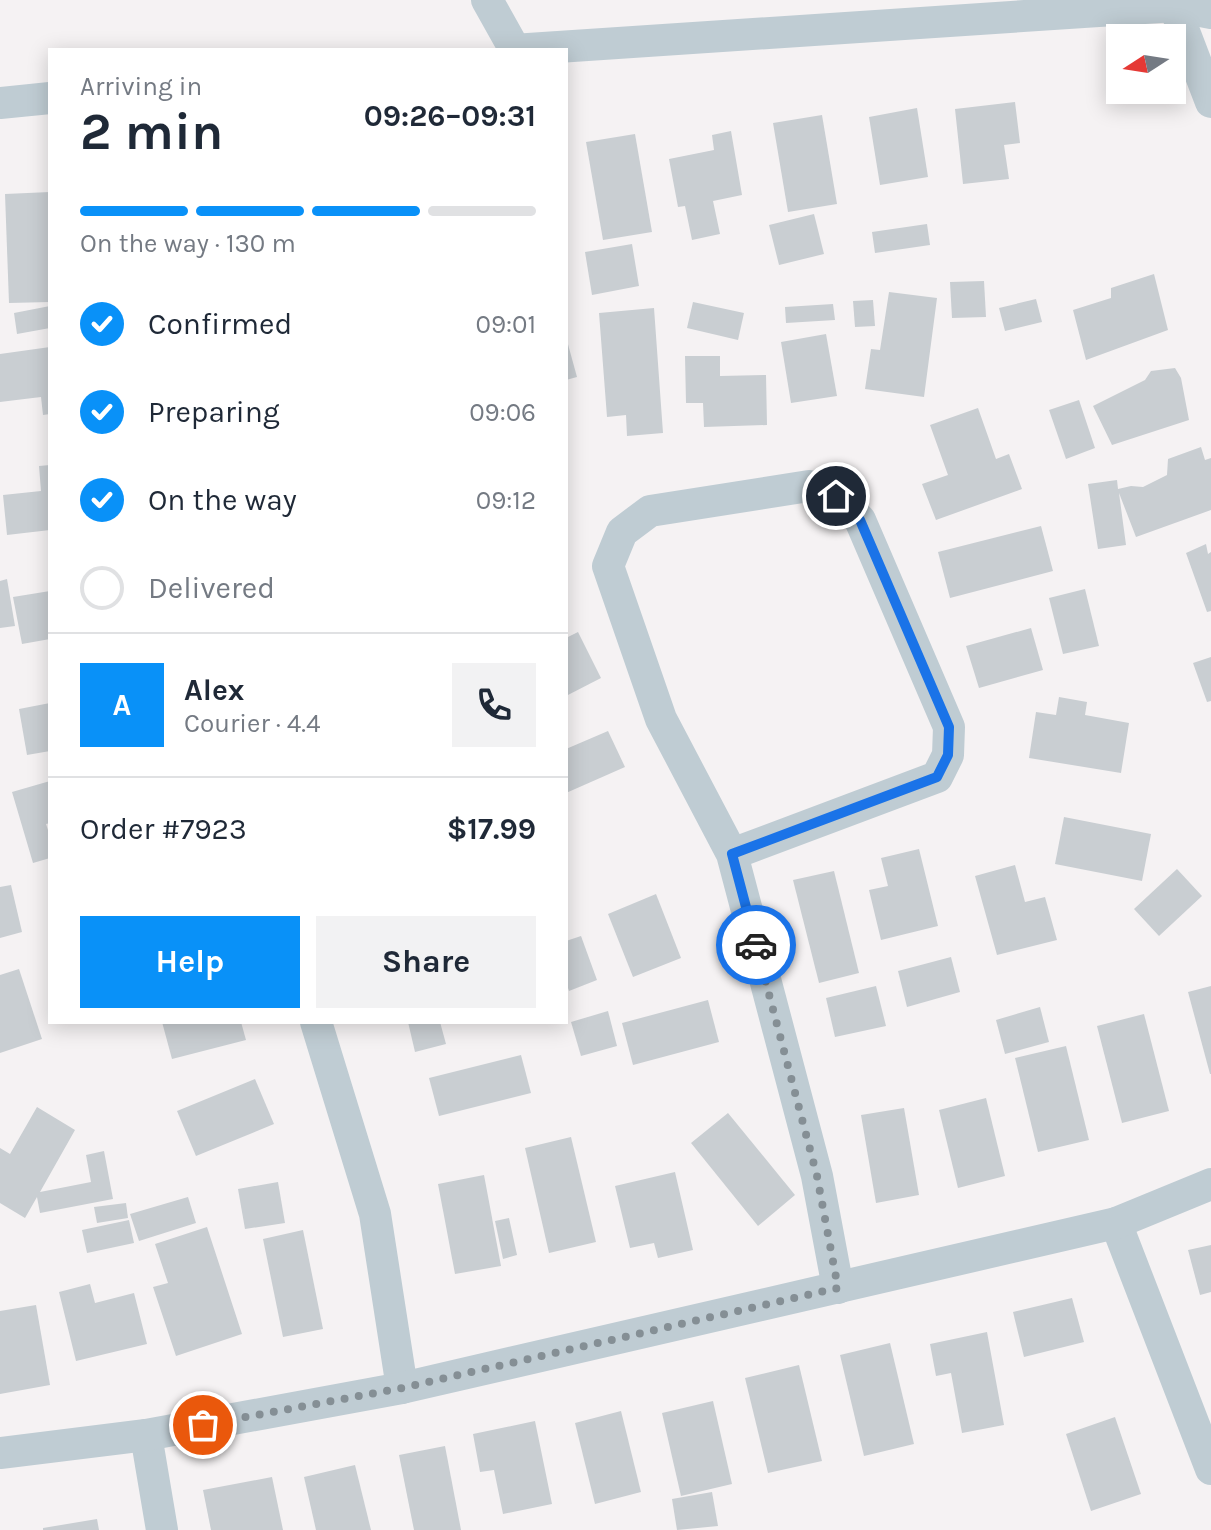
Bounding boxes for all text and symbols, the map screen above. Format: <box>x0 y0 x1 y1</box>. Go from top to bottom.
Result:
north arrow <box>1106 24 1186 104</box>
map controls <box>1106 24 1186 104</box>
text: Arriving in <box>80 71 202 102</box>
text: 09:26–09:31 <box>364 98 536 134</box>
text: 2 min <box>80 101 223 162</box>
text: On the way · 130 m <box>80 228 296 259</box>
icon: check <box>80 302 124 346</box>
text: Confirmed <box>148 306 292 342</box>
text: 09:01 <box>475 309 536 340</box>
icon: check <box>80 390 124 434</box>
text: Preparing <box>148 394 280 430</box>
text: 09:06 <box>469 397 536 428</box>
pin <box>802 462 870 530</box>
icon: home <box>814 474 858 518</box>
icon: check <box>80 478 124 522</box>
text: On the way <box>148 482 297 518</box>
text: 09:12 <box>476 485 536 516</box>
text: Delivered <box>148 570 275 606</box>
button: phone <box>452 663 536 747</box>
text: Alex <box>184 672 244 708</box>
text: A <box>113 687 131 723</box>
text: Courier · 4.4 <box>184 708 320 739</box>
text: Order #7923 <box>80 811 247 847</box>
text: $17.99 <box>447 811 536 847</box>
courier <box>716 905 796 985</box>
button: Help <box>80 916 300 1008</box>
button: Share <box>316 916 536 1008</box>
icon: car <box>734 923 778 967</box>
pin <box>169 1391 237 1459</box>
icon: bag <box>181 1403 225 1447</box>

